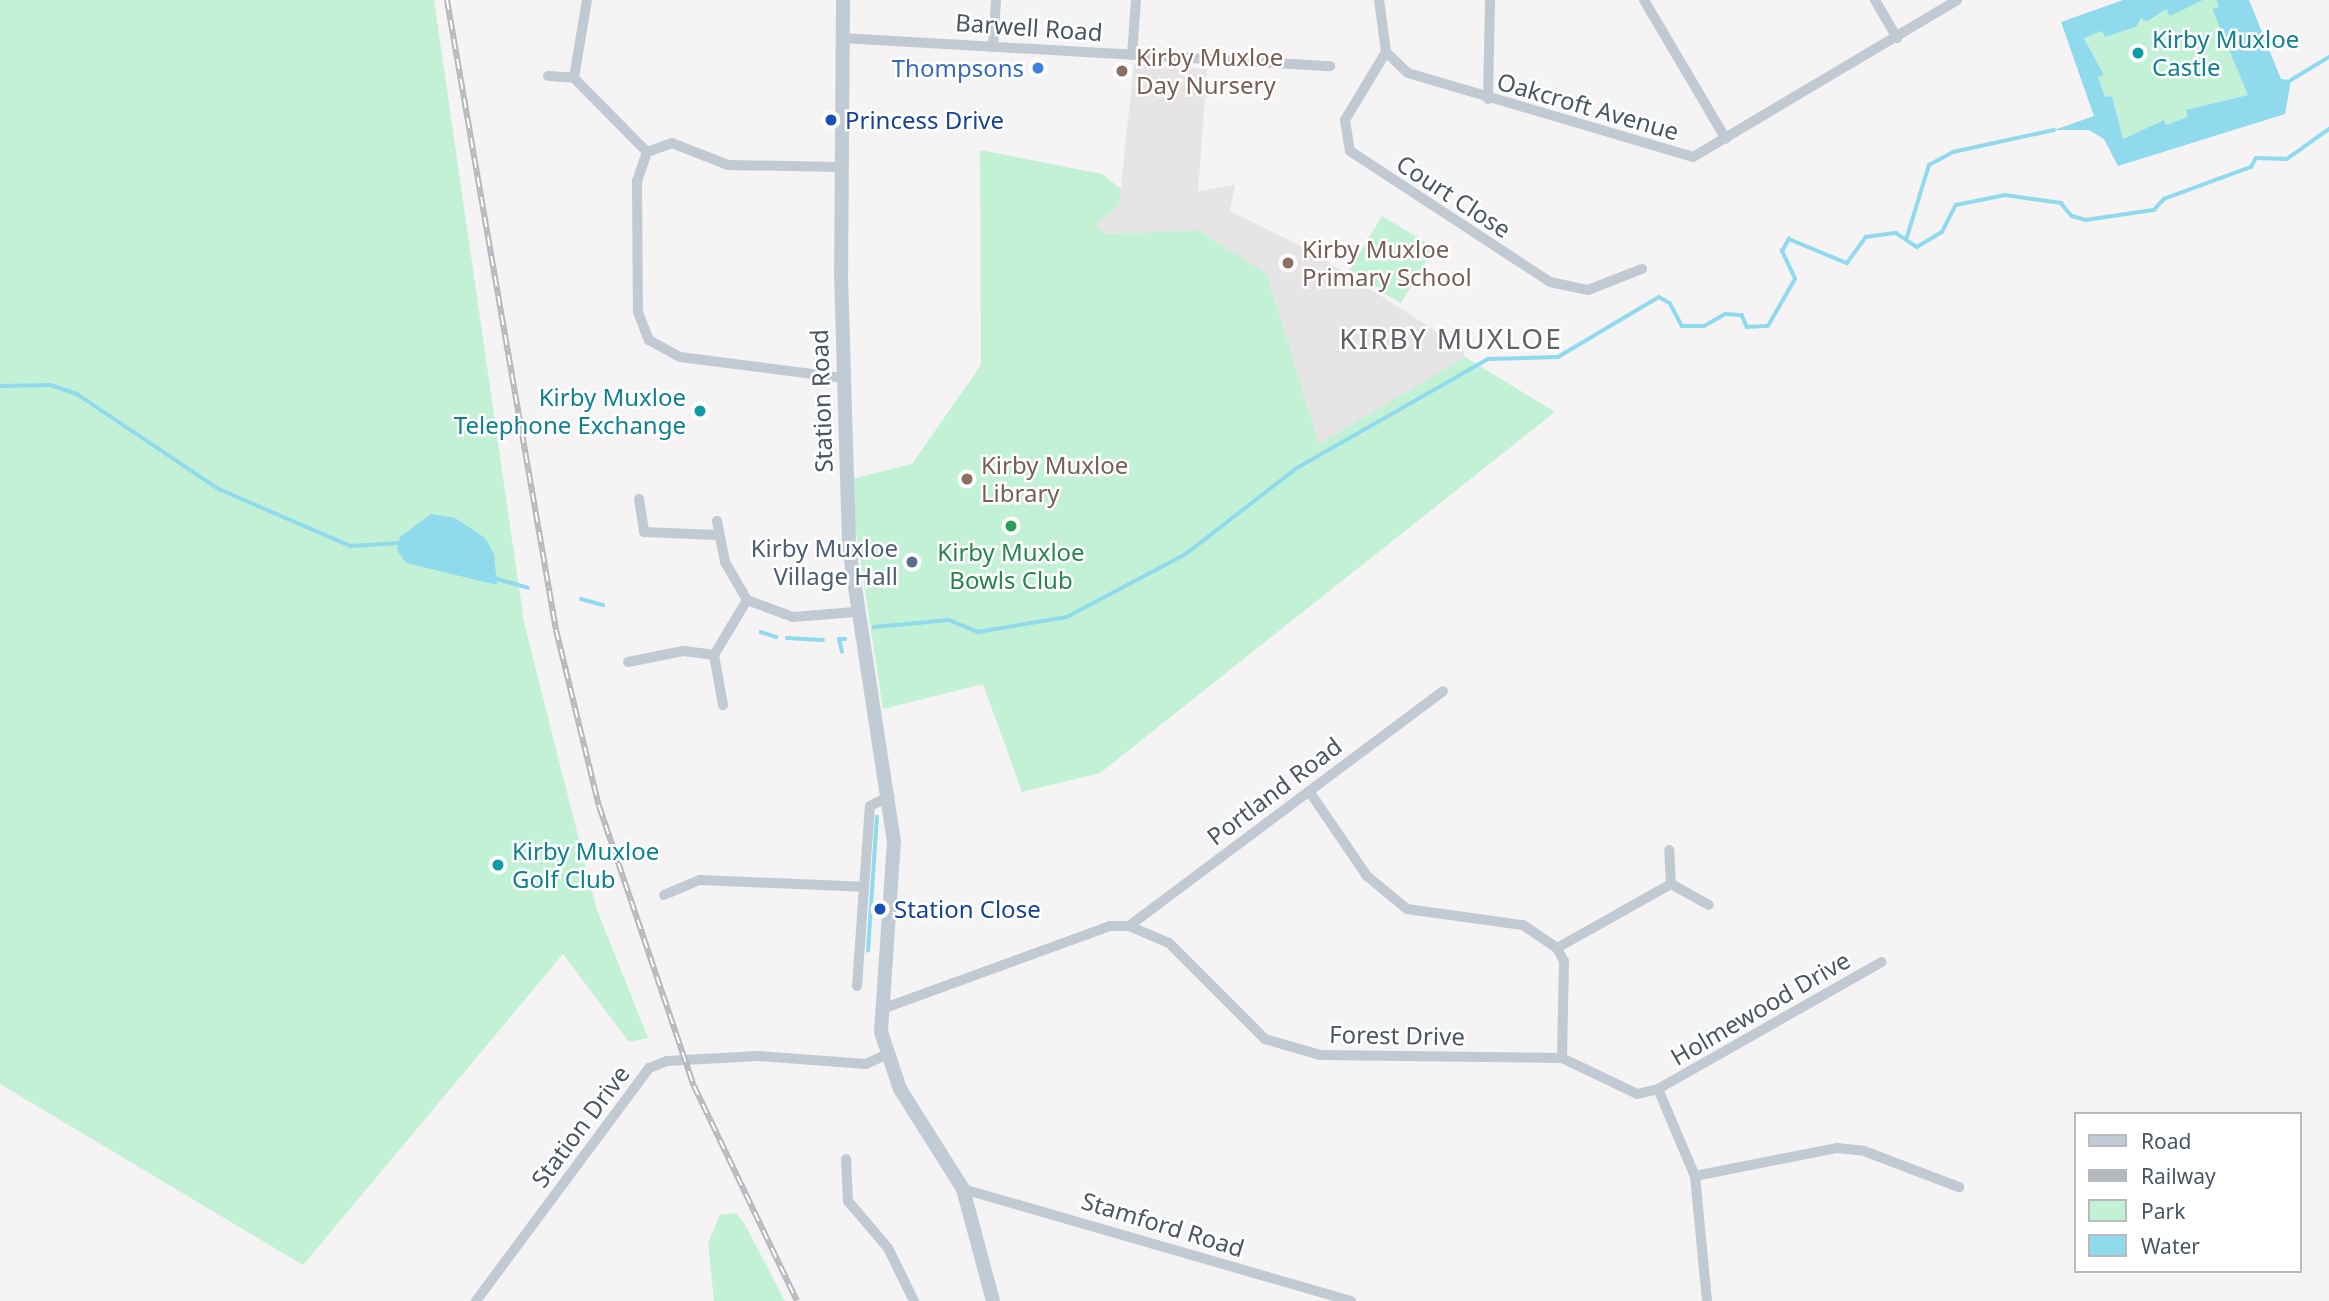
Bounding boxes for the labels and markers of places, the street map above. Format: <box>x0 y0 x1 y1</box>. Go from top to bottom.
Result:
place label: Kirby Muxloe Castle <box>2152 25 2299 81</box>
place label: Kirby Muxloe Day Nursery <box>1136 43 1283 99</box>
marker: Kirby Muxloe Castle <box>2130 45 2146 61</box>
place label: Thompsons <box>892 54 1024 82</box>
marker: Thompsons <box>1030 60 1046 76</box>
marker: Kirby Muxloe Day Nursery <box>1114 63 1130 79</box>
place label: Princess Drive <box>845 106 1004 134</box>
marker: Princess Drive <box>823 112 839 128</box>
place label: Kirby Muxloe Primary School <box>1302 235 1472 291</box>
marker: Kirby Muxloe Primary School <box>1280 255 1296 271</box>
place label: Kirby Muxloe Telephone Exchange <box>454 383 686 439</box>
marker: Kirby Muxloe Telephone Exchange <box>692 403 708 419</box>
place label: Kirby Muxloe Library <box>981 451 1128 507</box>
marker: Kirby Muxloe Library <box>959 471 975 487</box>
marker: Kirby Muxloe Bowls Club <box>1003 518 1019 534</box>
place label: Kirby Muxloe Village Hall <box>751 534 898 590</box>
place label: Kirby Muxloe Bowls Club <box>937 538 1085 594</box>
marker: Kirby Muxloe Village Hall <box>904 554 920 570</box>
place label: Kirby Muxloe Golf Club <box>512 837 659 893</box>
marker: Kirby Muxloe Golf Club <box>490 857 506 873</box>
place label: Station Close <box>894 895 1041 923</box>
marker: Station Close <box>872 901 888 917</box>

